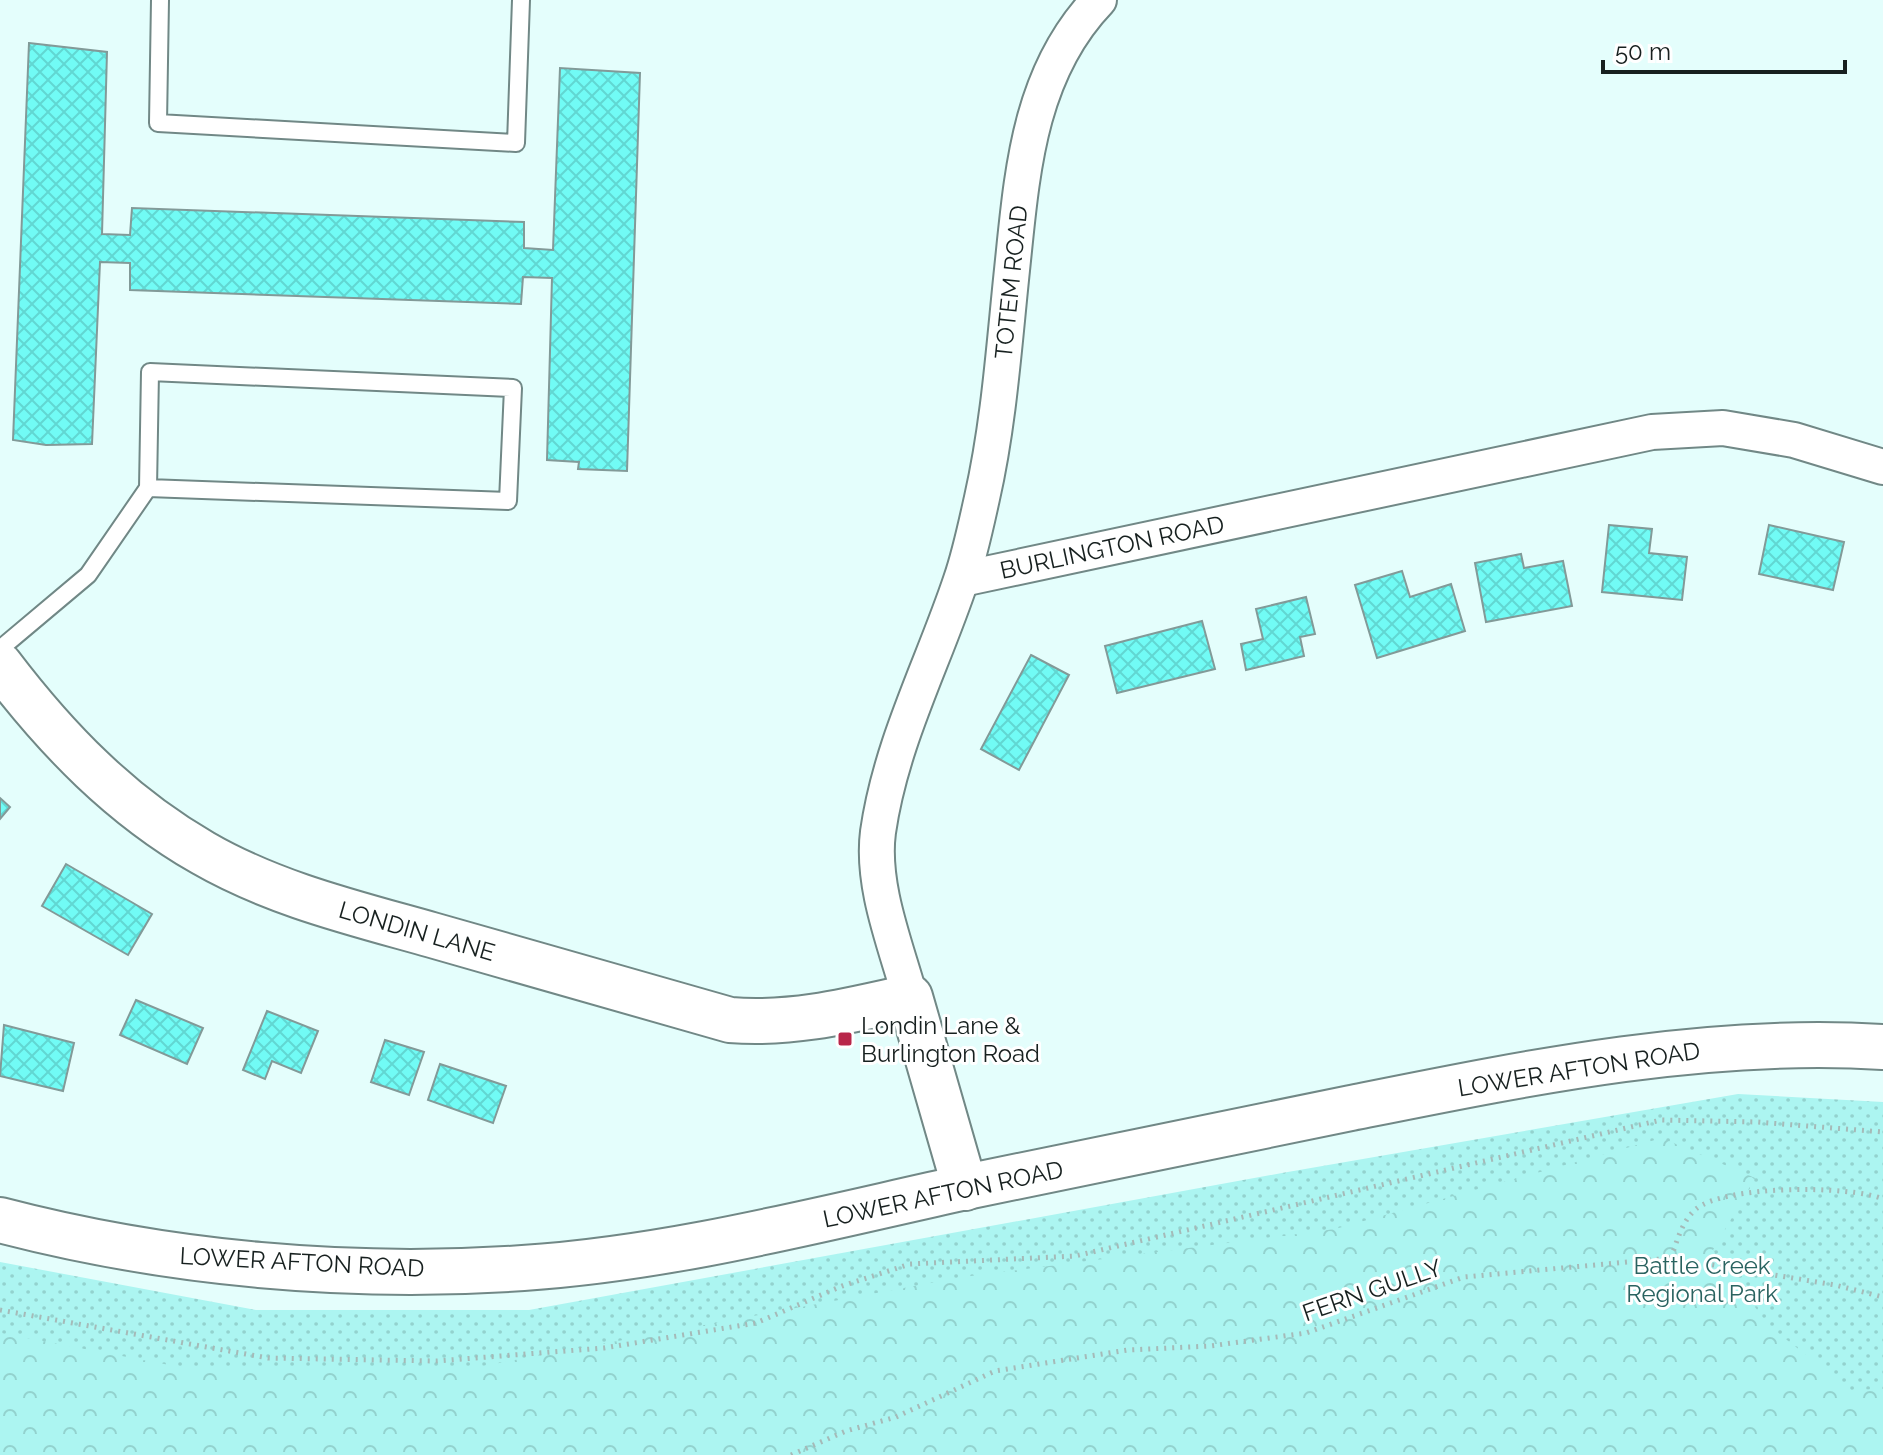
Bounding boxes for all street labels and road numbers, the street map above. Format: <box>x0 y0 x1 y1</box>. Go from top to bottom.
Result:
street label: TOTEM ROAD <box>989 204 1033 360</box>
street label: BURLINGTON ROAD <box>997 509 1227 585</box>
street label: LONDIN LANE <box>336 895 498 967</box>
street label: LOWER AFTON ROAD <box>1456 1036 1702 1102</box>
street label: LOWER AFTON ROAD <box>820 1154 1066 1234</box>
street label: LOWER AFTON ROAD <box>179 1241 425 1283</box>
street label: FERN GULLY <box>1299 1253 1446 1327</box>

